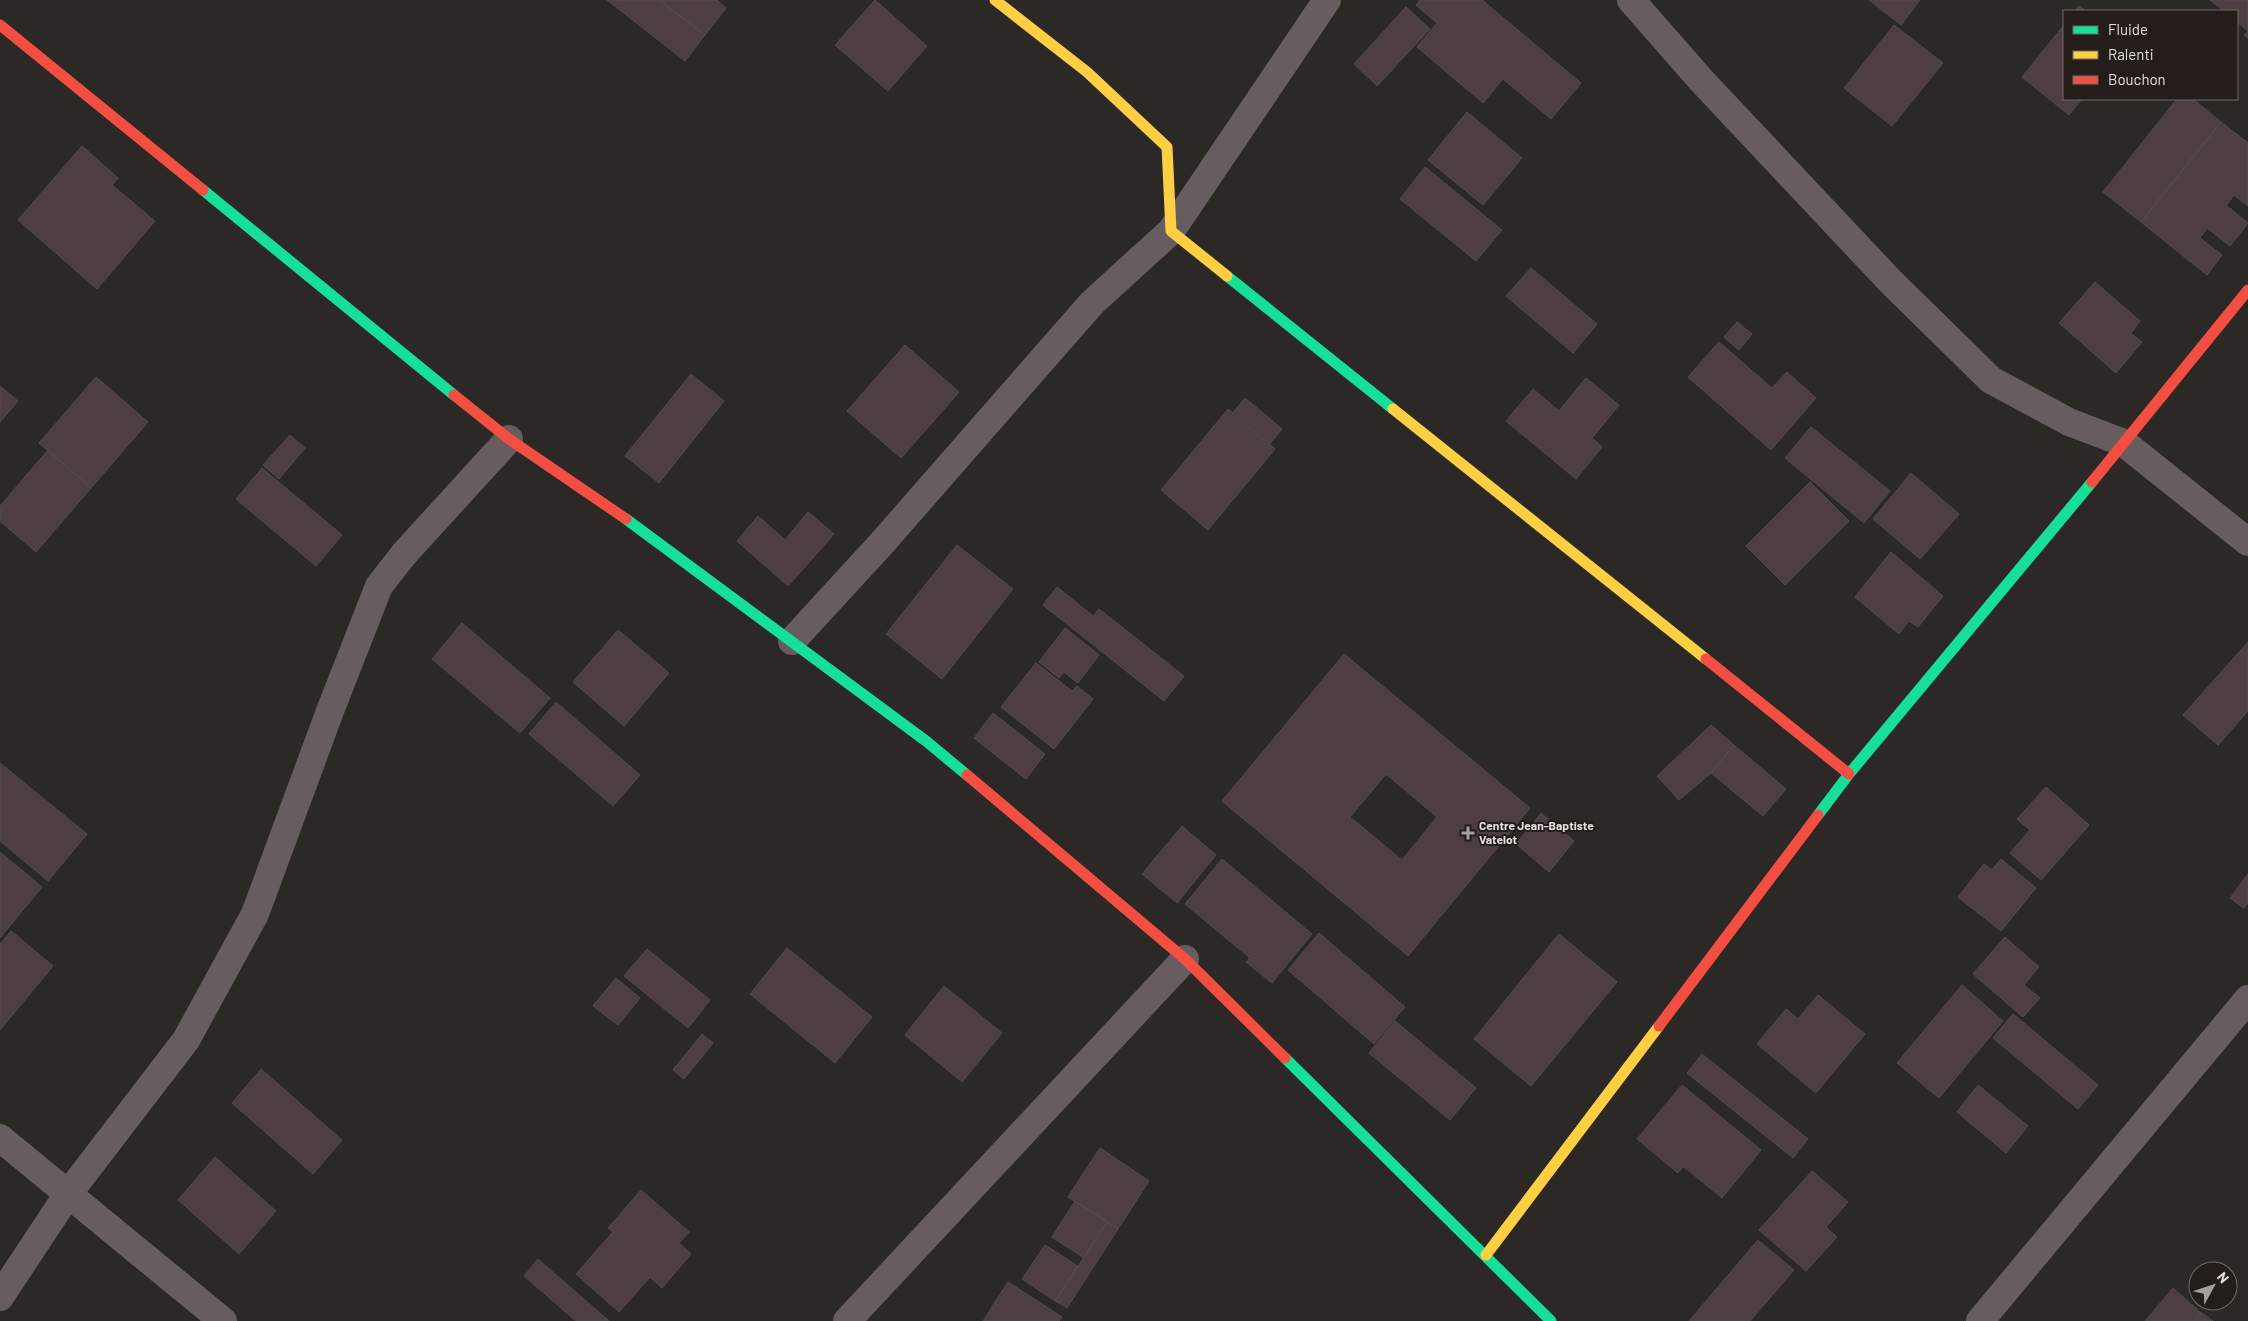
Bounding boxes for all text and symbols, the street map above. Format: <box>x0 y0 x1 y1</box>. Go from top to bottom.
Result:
legend <box>2063 10 2238 100</box>
text: Fluide <box>2108 20 2148 38</box>
text: Ralenti <box>2108 45 2154 63</box>
text: Bouchon <box>2108 70 2166 88</box>
place label: Centre Jean-Baptiste Vatelot <box>1479 818 1594 846</box>
marker: Centre Jean-Baptiste Vatelot <box>1461 826 1475 840</box>
north arrow <box>2188 1261 2238 1311</box>
text: N <box>2214 1268 2233 1286</box>

